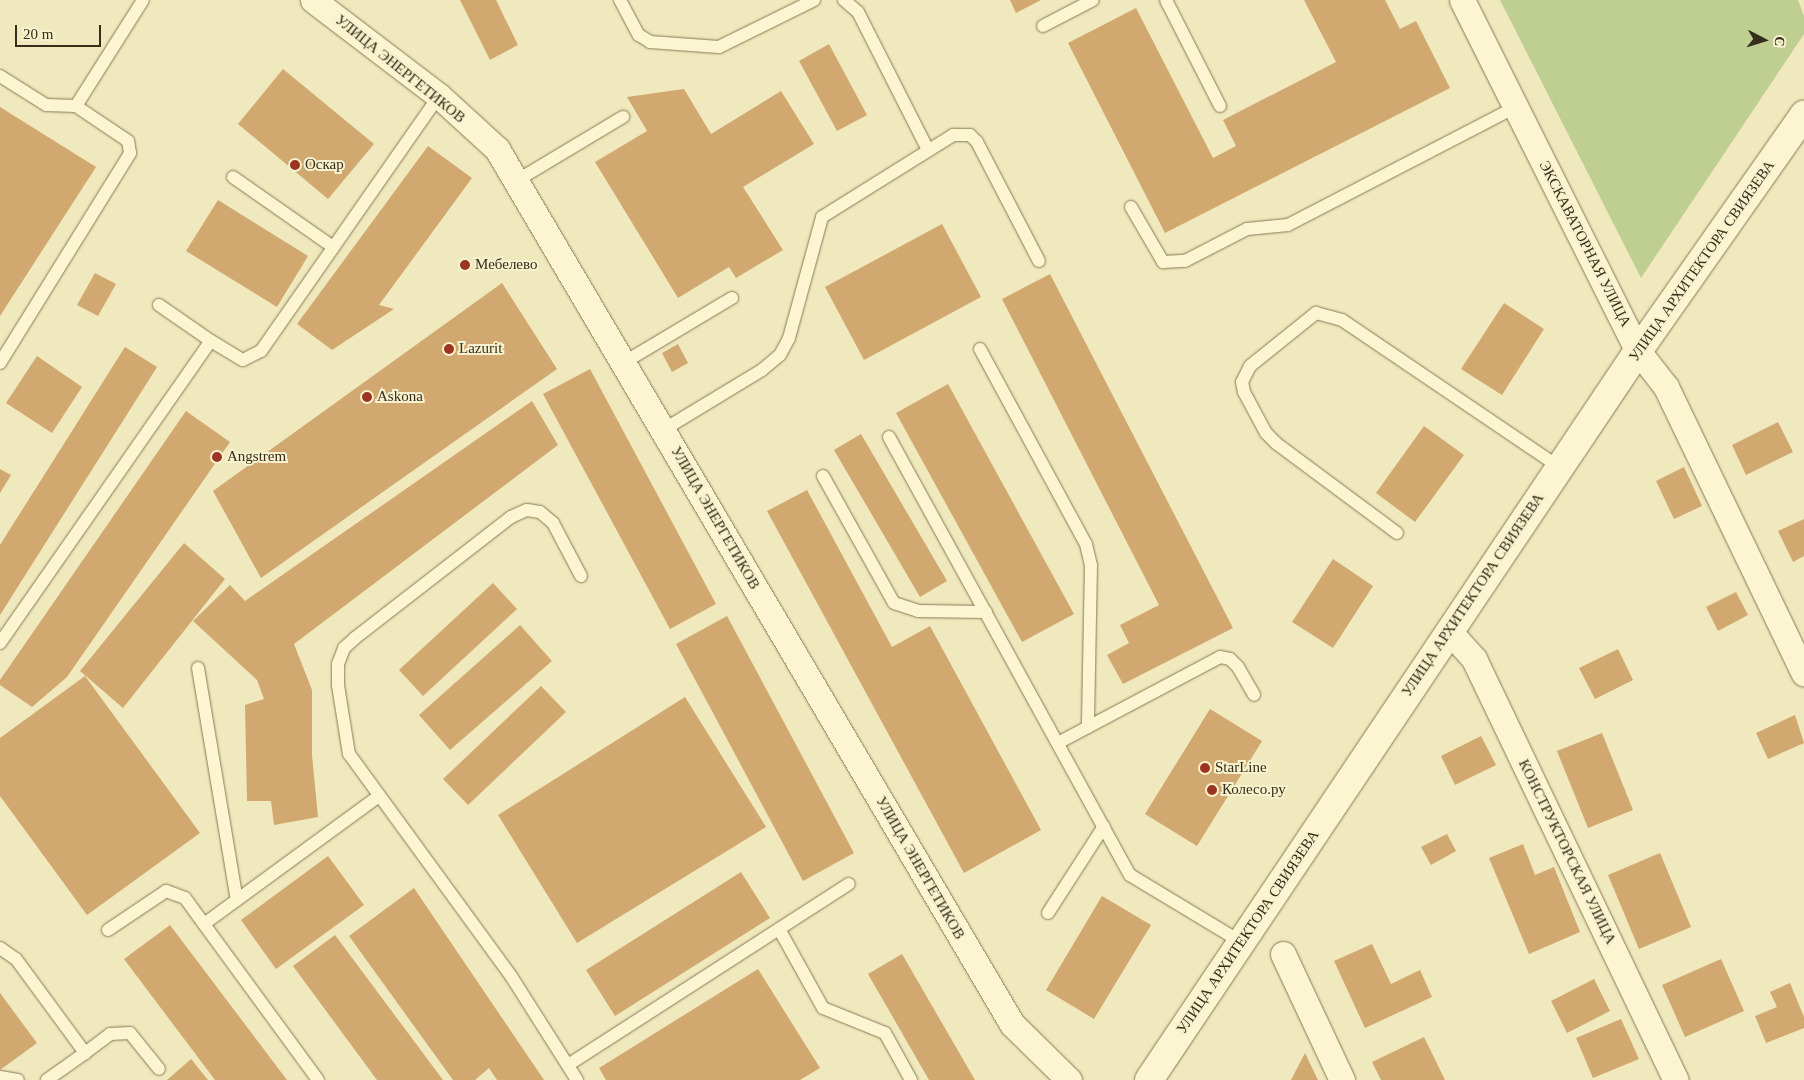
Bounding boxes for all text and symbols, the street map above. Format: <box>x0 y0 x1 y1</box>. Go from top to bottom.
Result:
street label: УЛИЦА ЭНЕРГЕТИКОВ <box>331 11 469 127</box>
scale bar <box>18 15 104 47</box>
north arrow <box>1739 15 1789 65</box>
text: 20 m <box>23 26 53 42</box>
text: С <box>1772 36 1787 47</box>
place label: Оскар <box>305 156 344 174</box>
street label: УЛИЦА АРХИТЕКТОРА СВИЯЗЕВА <box>1625 157 1779 365</box>
street label: ЭКСКАВАТОРНАЯ УЛИЦА <box>1535 158 1635 330</box>
marker: Оскар <box>289 159 301 171</box>
place label: Мебелево <box>475 256 538 274</box>
marker: Мебелево <box>459 259 471 271</box>
place label: Lazurit <box>459 340 502 358</box>
marker: Lazurit <box>443 343 455 355</box>
place label: Askona <box>377 388 423 406</box>
marker: Askona <box>361 391 373 403</box>
street label: УЛИЦА ЭНЕРГЕТИКОВ <box>667 443 763 593</box>
place label: Angstrem <box>227 448 286 466</box>
marker: Angstrem <box>211 451 223 463</box>
street label: УЛИЦА АРХИТЕКТОРА СВИЯЗЕВА <box>1398 490 1548 700</box>
street label: КОНСТРУКТОРСКАЯ УЛИЦА <box>1514 757 1620 947</box>
place label: StarLine <box>1215 759 1267 777</box>
marker: StarLine <box>1199 762 1211 774</box>
place label: Колесо.ру <box>1222 781 1286 799</box>
marker: Колесо.ру <box>1206 784 1218 796</box>
street label: УЛИЦА ЭНЕРГЕТИКОВ <box>872 793 968 943</box>
street label: УЛИЦА АРХИТЕКТОРА СВИЯЗЕВА <box>1173 827 1323 1037</box>

